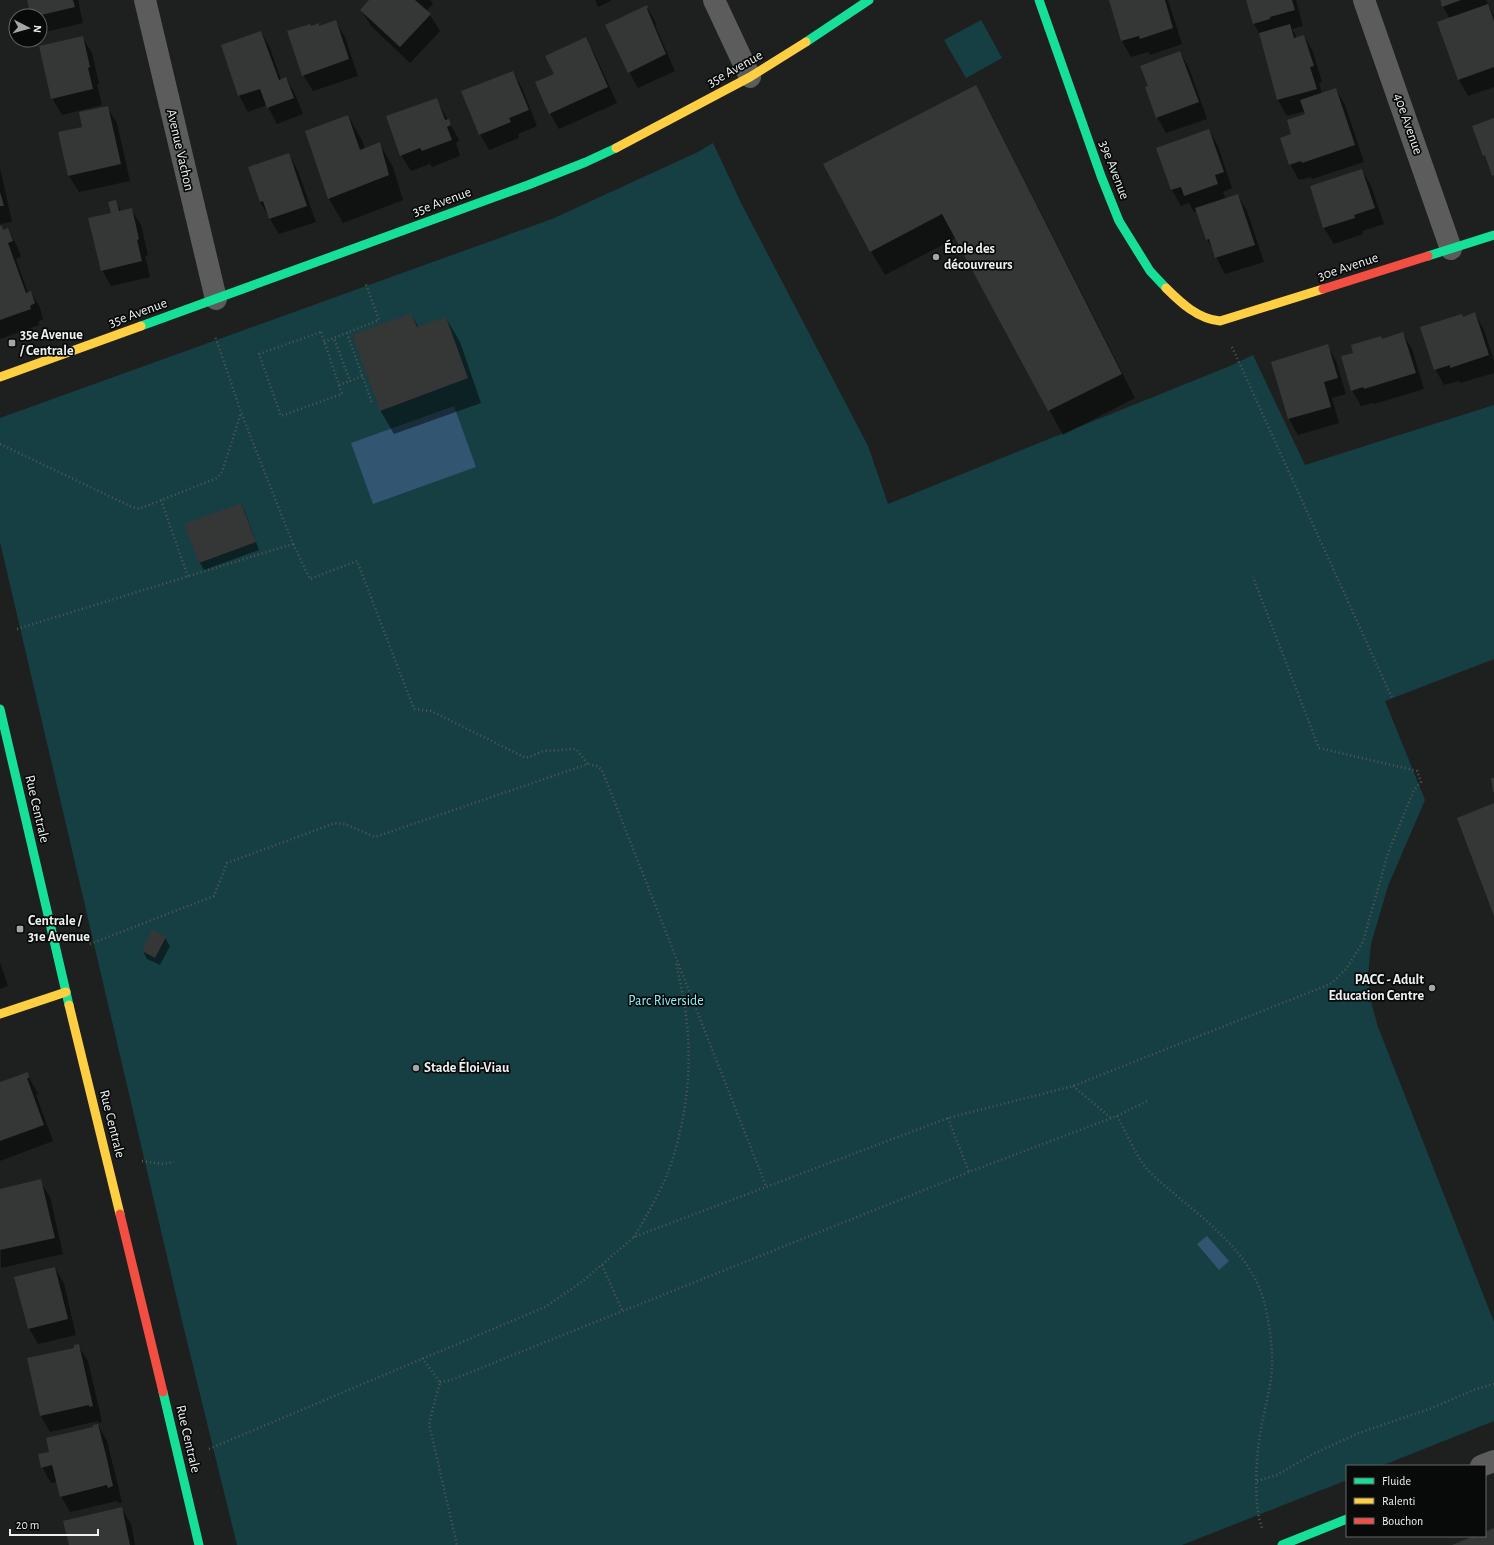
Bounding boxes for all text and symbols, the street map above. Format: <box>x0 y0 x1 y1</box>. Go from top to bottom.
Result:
north arrow <box>8 8 48 48</box>
text: N <box>32 25 43 33</box>
street label: 35e Avenue <box>705 48 765 90</box>
street label: 40e Avenue <box>1391 92 1425 156</box>
street label: Avenue Vachon <box>164 108 196 192</box>
street label: 39e Avenue <box>1096 139 1132 201</box>
street label: 35e Avenue <box>411 185 473 219</box>
place label: École des découvreurs <box>944 239 1013 272</box>
street label: 30e Avenue <box>1316 251 1380 283</box>
marker: École des découvreurs <box>931 252 941 262</box>
street label: 35e Avenue <box>107 296 169 330</box>
place label: 35e Avenue / Centrale <box>19 328 83 358</box>
marker: 35e Avenue / Centrale <box>7 338 17 348</box>
street label: Rue Centrale <box>22 774 52 844</box>
place label: Centrale / 31e Avenue <box>28 914 90 944</box>
marker: Centrale / 31e Avenue <box>15 924 25 934</box>
place label: PACC - Adult Education Centre <box>1328 973 1424 1003</box>
marker: PACC - Adult Education Centre <box>1427 983 1437 993</box>
park label: Parc Riverside <box>628 994 704 1008</box>
place label: Stade Éloi-Viau <box>424 1058 510 1075</box>
marker: Stade Éloi-Viau <box>411 1063 421 1073</box>
street label: Rue Centrale <box>97 1089 127 1159</box>
street label: Rue Centrale <box>173 1404 203 1474</box>
legend <box>1346 1465 1486 1537</box>
text: Fluide <box>1382 1475 1411 1487</box>
text: Ralenti <box>1382 1495 1415 1507</box>
scale bar <box>10 1511 98 1537</box>
text: Bouchon <box>1382 1515 1423 1527</box>
text: 20 m <box>16 1519 39 1531</box>

